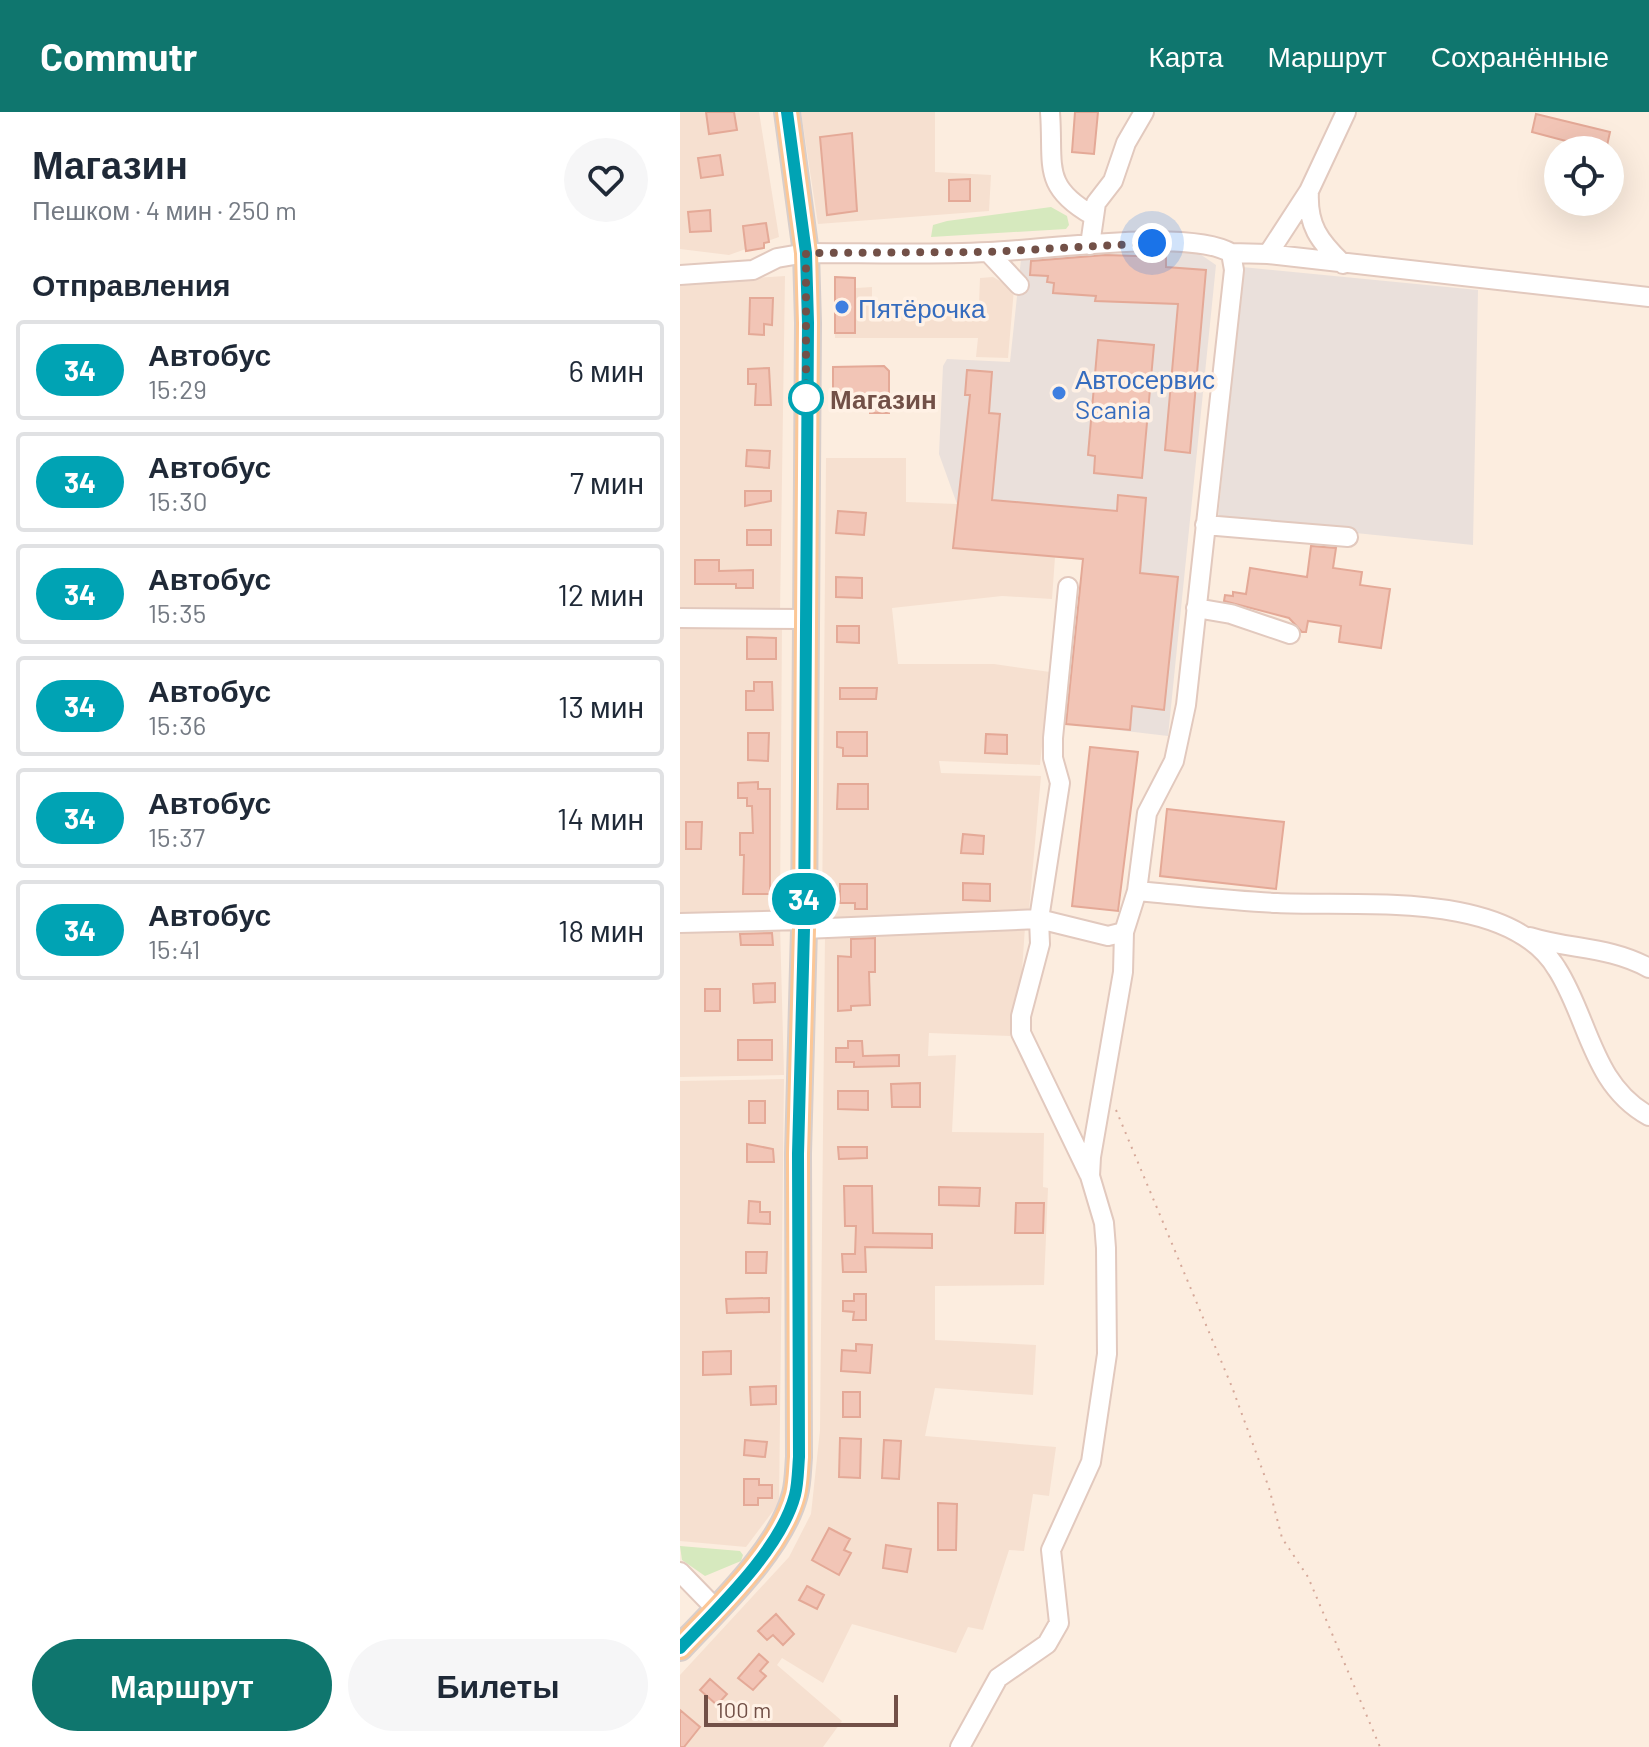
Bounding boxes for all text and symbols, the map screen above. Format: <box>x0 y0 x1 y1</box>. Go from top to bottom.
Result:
text: Commutr <box>40 33 197 79</box>
text: Карта <box>1148 39 1223 73</box>
text: Маршрут <box>1267 39 1387 73</box>
text: Сохранённые <box>1431 39 1609 73</box>
map controls <box>1544 136 1624 216</box>
button: locate <box>1544 136 1624 216</box>
button: heart <box>564 138 648 222</box>
text: Магазин <box>32 141 188 187</box>
text: Пешком · 4 мин · 250 m <box>32 194 297 225</box>
your location <box>1132 223 1172 263</box>
text: Отправления <box>32 266 231 302</box>
place label: Пятёрочка <box>858 292 986 323</box>
marker: Пятёрочка <box>833 298 851 316</box>
text: Автобус <box>148 336 271 372</box>
text: 6 мин <box>569 352 644 388</box>
text: 34 <box>64 353 96 387</box>
place label: Автосервис Scania <box>1075 363 1215 424</box>
text: 15:29 <box>148 373 207 404</box>
marker: Магазин <box>789 381 823 415</box>
place label: Магазин <box>830 383 937 414</box>
marker: Автосервис Scania <box>1050 384 1068 402</box>
text: Автобус <box>148 448 271 484</box>
text: 7 мин <box>570 464 644 500</box>
text: 34 <box>64 465 96 499</box>
text: 15:30 <box>148 485 207 516</box>
text: Автобус <box>148 560 271 596</box>
text: 12 мин <box>557 576 644 612</box>
text: 34 <box>64 577 96 611</box>
text: 15:35 <box>148 597 206 628</box>
text: Автобус <box>148 672 271 708</box>
text: 13 мин <box>558 688 644 724</box>
text: 34 <box>64 689 96 723</box>
text: 15:36 <box>148 709 206 740</box>
text: Автобус <box>148 784 271 820</box>
text: 14 мин <box>557 800 644 836</box>
text: 34 <box>64 801 96 835</box>
text: 15:37 <box>148 821 205 852</box>
line badge: 34 <box>768 873 840 925</box>
text: 34 <box>788 882 820 916</box>
text: Автобус <box>148 896 271 932</box>
text: 18 мин <box>558 912 644 948</box>
text: 34 <box>64 913 96 947</box>
text: 15:41 <box>148 933 200 964</box>
button: Маршрут <box>32 1639 332 1731</box>
button: Билеты <box>348 1639 648 1731</box>
scale bar <box>704 1691 898 1727</box>
text: 100 m <box>716 1696 771 1722</box>

